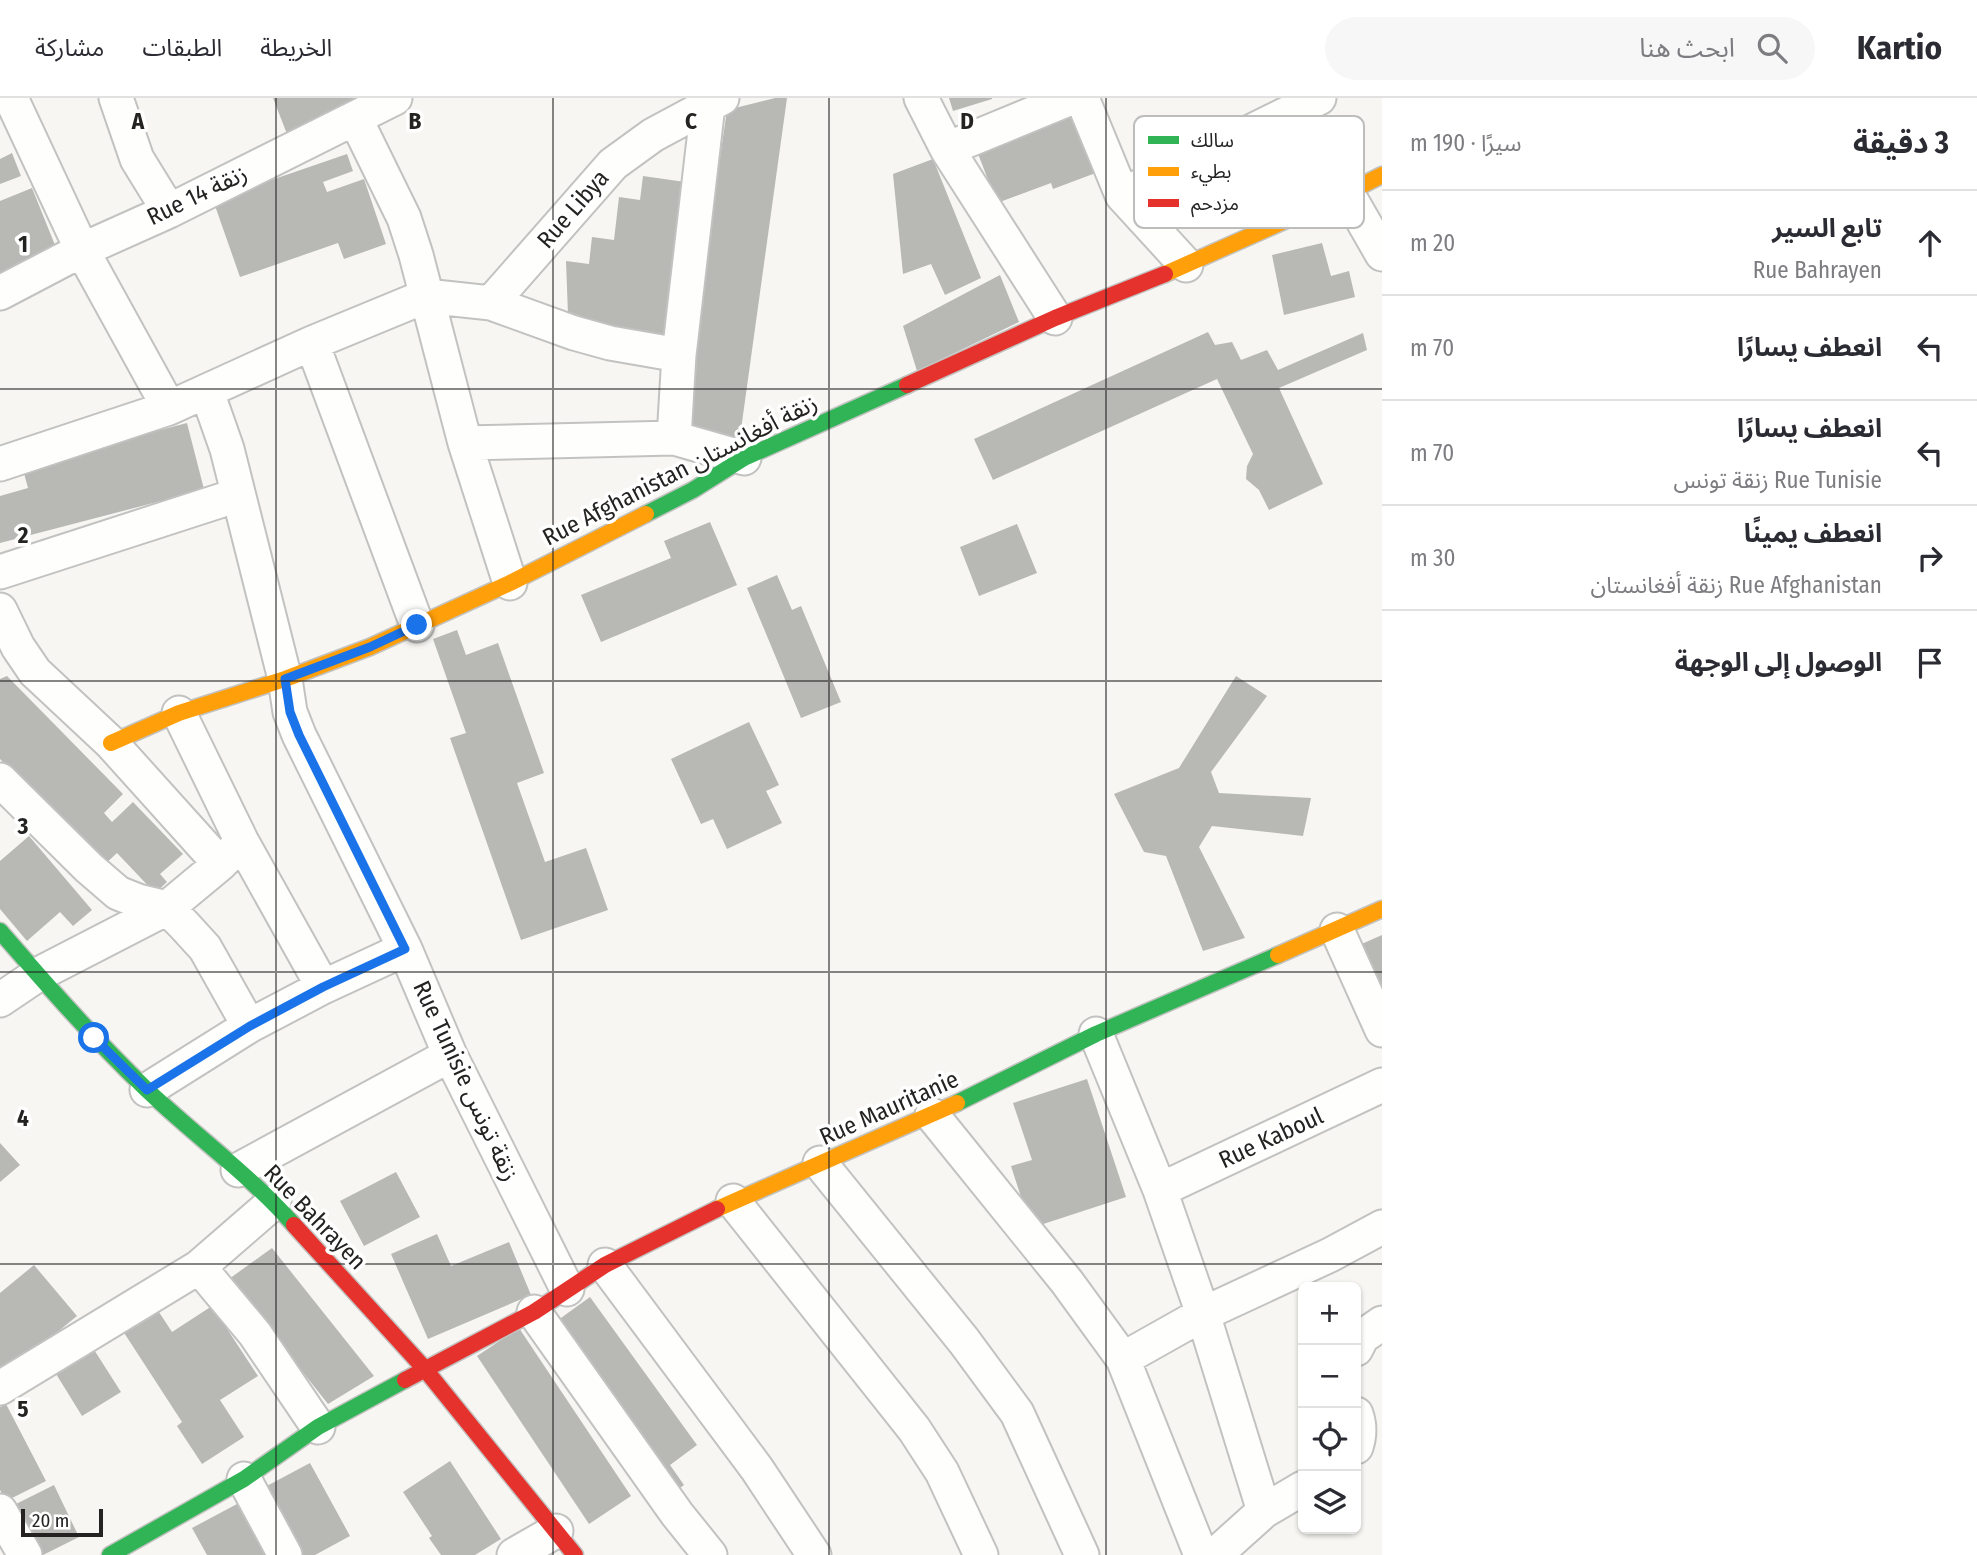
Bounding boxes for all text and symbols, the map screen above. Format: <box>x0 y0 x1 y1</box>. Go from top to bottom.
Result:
search box <box>1325 17 1815 80</box>
text: Kartio <box>1857 28 1942 68</box>
icon: search <box>1753 29 1791 67</box>
text: ابحث هنا <box>1639 33 1735 64</box>
text: مشاركة <box>35 34 104 62</box>
text: الطبقات <box>142 34 222 62</box>
text: الخريطة <box>260 34 332 62</box>
text: A <box>131 107 145 135</box>
text: B <box>409 107 422 135</box>
text: C <box>685 107 697 135</box>
text: D <box>960 107 974 135</box>
legend <box>1134 116 1364 228</box>
text: 3 دقيقة <box>1853 125 1949 161</box>
text: سالك <box>1191 129 1234 152</box>
text: سيرًا · 190 m <box>1410 129 1522 157</box>
street label: Rue 14 زنقة <box>142 159 252 231</box>
text: بطيء <box>1191 160 1231 186</box>
street label: Rue Libya <box>531 164 615 254</box>
text: مزدحم <box>1191 192 1239 218</box>
text: تابع السير <box>1772 213 1882 244</box>
icon: ahead <box>1911 224 1949 262</box>
text: 20 m <box>1410 229 1455 257</box>
text: 1 <box>18 230 28 258</box>
text: Rue Bahrayen <box>1753 256 1882 284</box>
icon: left <box>1911 329 1949 367</box>
text: انعطف يسارًا <box>1737 332 1882 363</box>
text: 70 m <box>1410 334 1454 362</box>
street label: Rue Afghanistan زنقة أفغانستان <box>537 387 822 552</box>
text: انعطف يسارًا <box>1737 413 1882 444</box>
icon: left <box>1911 434 1949 472</box>
text: 70 m <box>1410 439 1454 467</box>
text: Rue Tunisie زنقة تونس <box>1674 466 1882 494</box>
text: انعطف يمينًا <box>1744 518 1882 549</box>
text: 2 <box>17 521 29 549</box>
icon: right <box>1911 539 1949 577</box>
text: 30 m <box>1410 544 1455 572</box>
text: Rue Afghanistan زنقة أفغانستان <box>1590 571 1882 599</box>
route end <box>401 609 432 640</box>
icon: arrive <box>1911 644 1949 682</box>
text: الوصول إلى الوجهة <box>1675 647 1882 678</box>
text: 3 <box>17 812 29 840</box>
street label: Rue Tunisie زنقة تونس <box>407 977 525 1185</box>
route start <box>78 1022 109 1053</box>
street label: Rue Mauritanie <box>815 1065 963 1151</box>
street label: Rue Kaboul <box>1214 1102 1328 1174</box>
text: 4 <box>17 1104 29 1132</box>
street label: Rue Bahrayen <box>258 1159 372 1275</box>
map controls <box>1298 1282 1361 1534</box>
button: + <box>1298 1282 1361 1345</box>
button: − <box>1298 1345 1361 1408</box>
text: 5 <box>17 1395 29 1423</box>
button: locate <box>1298 1408 1361 1471</box>
button: layers <box>1298 1471 1361 1534</box>
scale bar <box>21 1506 103 1538</box>
text: 20 m <box>32 1509 69 1532</box>

